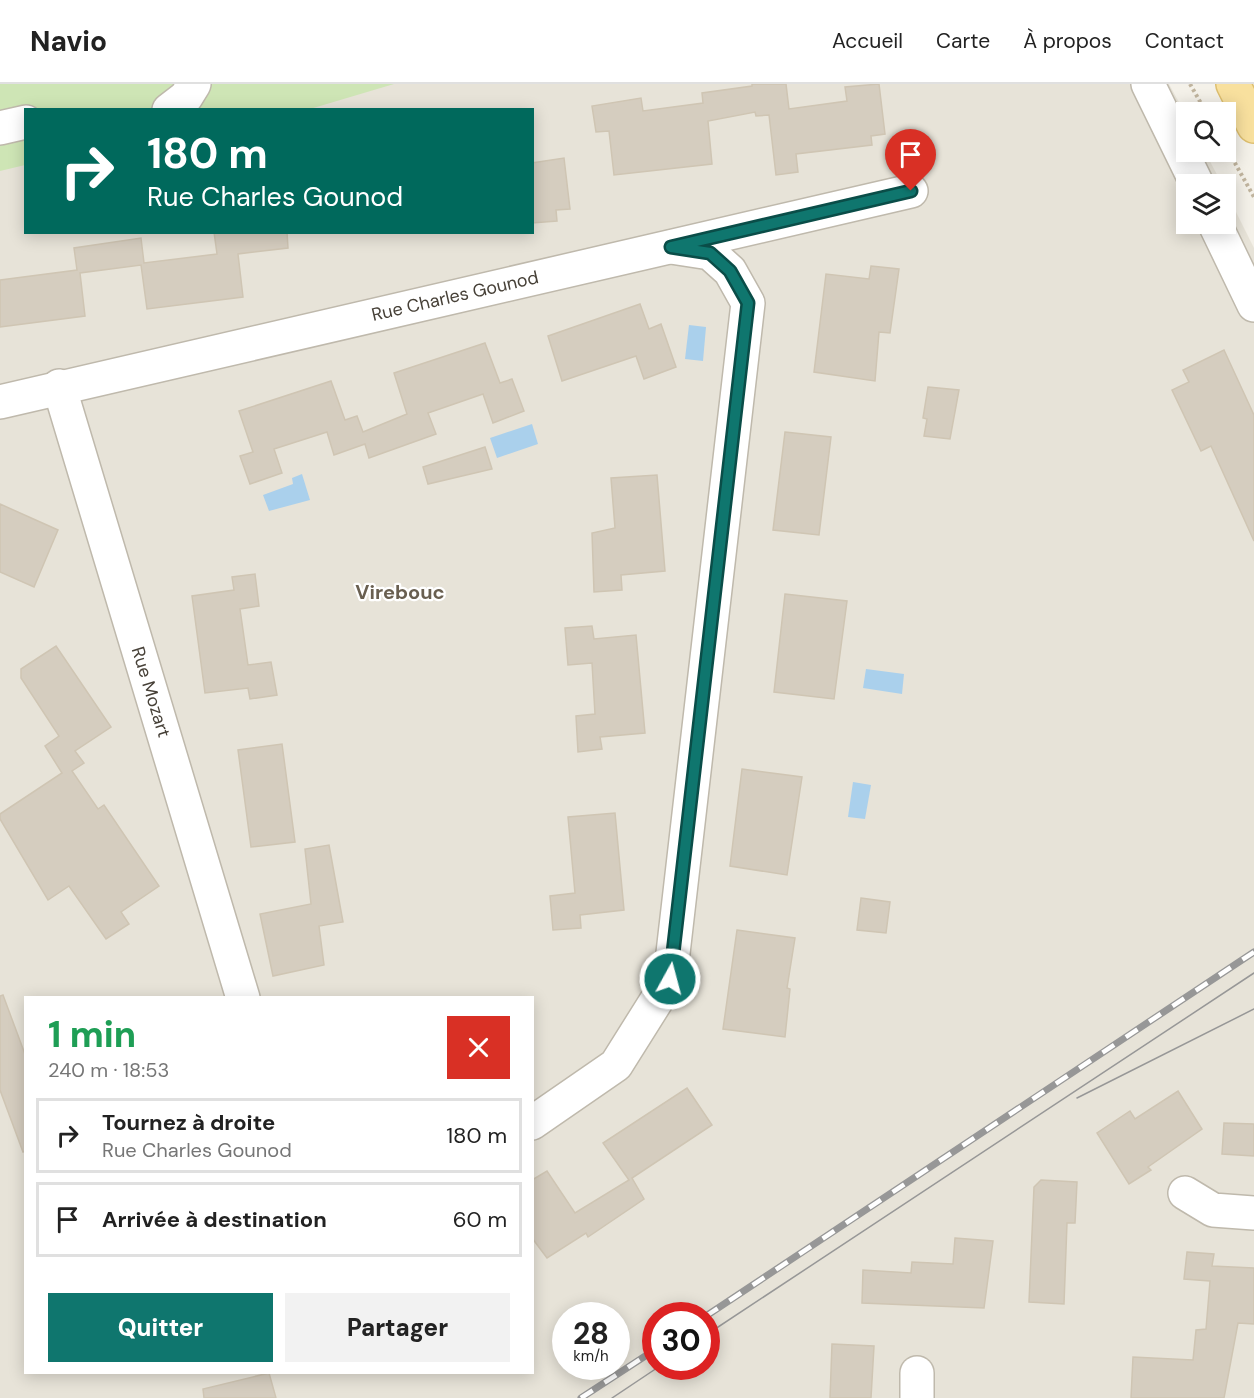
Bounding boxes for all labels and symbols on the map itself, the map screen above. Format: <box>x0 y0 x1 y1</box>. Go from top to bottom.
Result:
pin <box>885 129 936 191</box>
street label: Rue Charles Gounod <box>369 265 541 327</box>
district label: Virebouc <box>355 579 445 605</box>
street label: Rue Mozart <box>126 644 176 740</box>
position arrow <box>638 947 702 1011</box>
speed limit sign: 30 <box>642 1302 720 1380</box>

